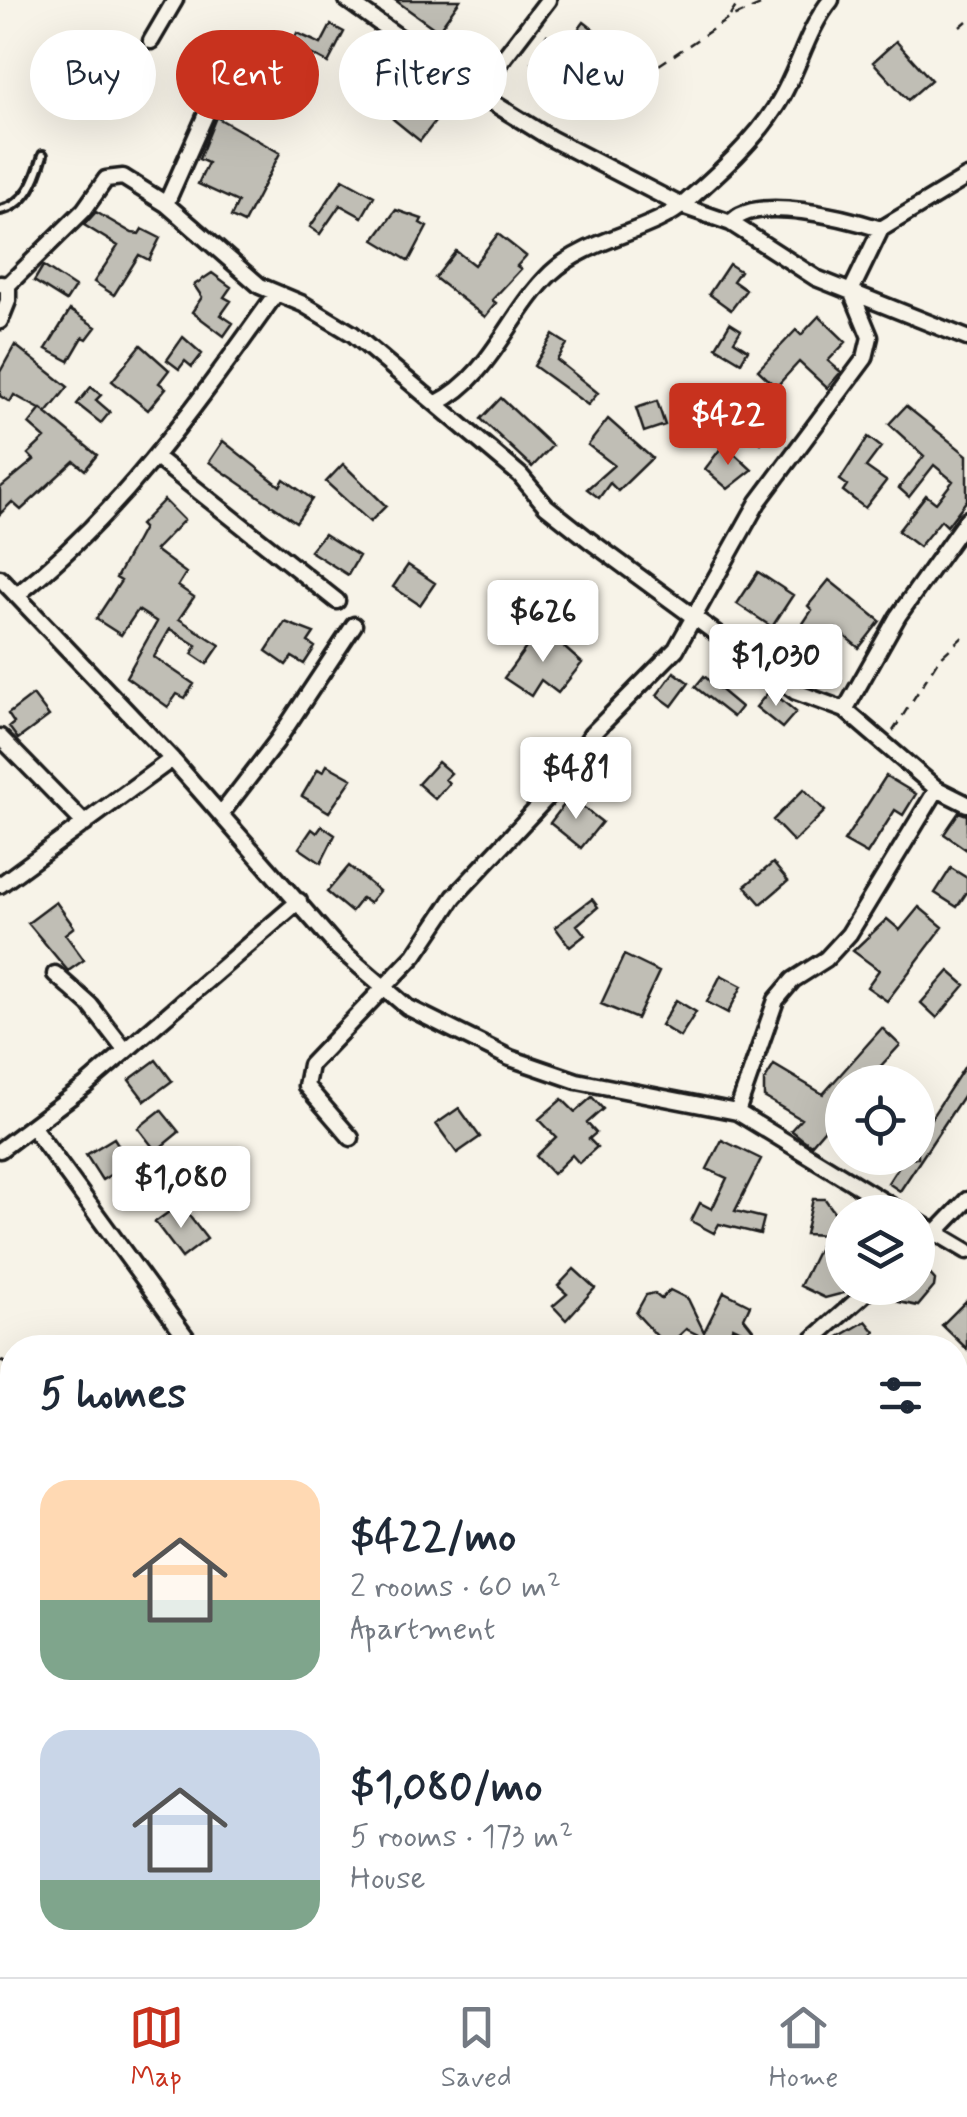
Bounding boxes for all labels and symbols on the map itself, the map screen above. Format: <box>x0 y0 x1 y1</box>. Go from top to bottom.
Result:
pin: $422 <box>669 383 787 468</box>
pin: $626 <box>484 580 602 665</box>
pin: $1,030 <box>695 624 857 709</box>
pin: $481 <box>517 737 635 822</box>
pin: $1,080 <box>100 1146 262 1231</box>

